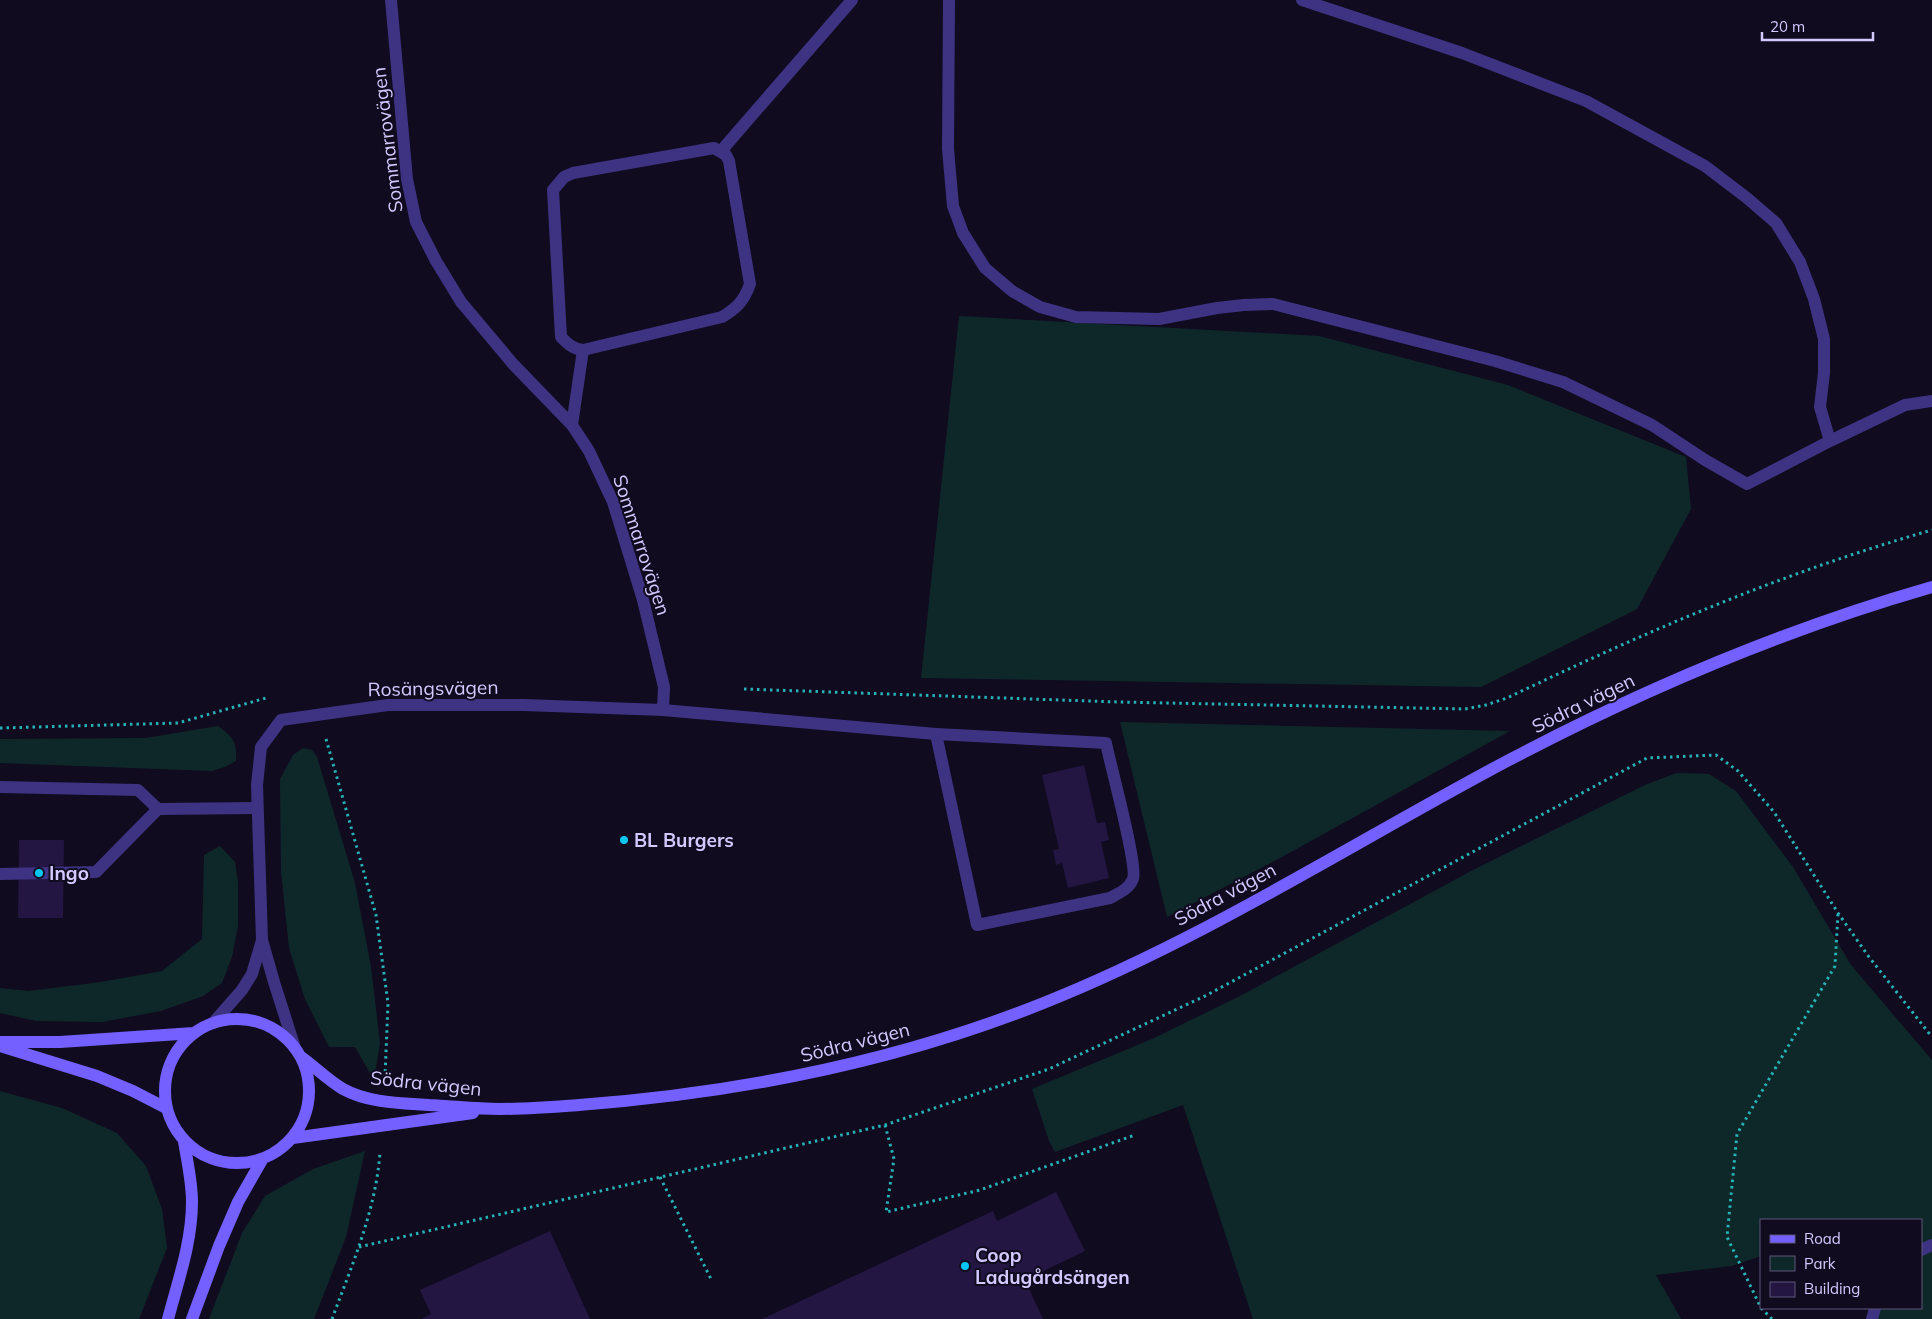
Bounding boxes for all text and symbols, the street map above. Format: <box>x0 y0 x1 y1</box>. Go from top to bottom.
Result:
scale bar <box>1762 10 1873 42</box>
text: 20 m <box>1770 17 1805 36</box>
street label: Sommarrovägen <box>366 66 408 214</box>
street label: Sommarrovägen <box>608 472 676 618</box>
street label: Södra vägen <box>1528 668 1638 738</box>
street label: Rosängsvägen <box>367 675 499 701</box>
place label: BL Burgers <box>634 828 734 852</box>
marker: BL Burgers <box>618 834 630 846</box>
street label: Södra vägen <box>1170 857 1280 931</box>
place label: Ingo <box>49 861 89 885</box>
marker: Ingo <box>33 867 45 879</box>
street label: Södra vägen <box>798 1017 912 1067</box>
street label: Södra vägen <box>369 1065 483 1101</box>
legend <box>1760 1219 1922 1309</box>
text: Road <box>1804 1229 1841 1248</box>
place label: Coop Ladugårdsängen <box>975 1243 1130 1289</box>
text: Park <box>1804 1254 1836 1273</box>
marker: Coop Ladugårdsängen <box>959 1260 971 1272</box>
text: Building <box>1804 1279 1860 1298</box>

